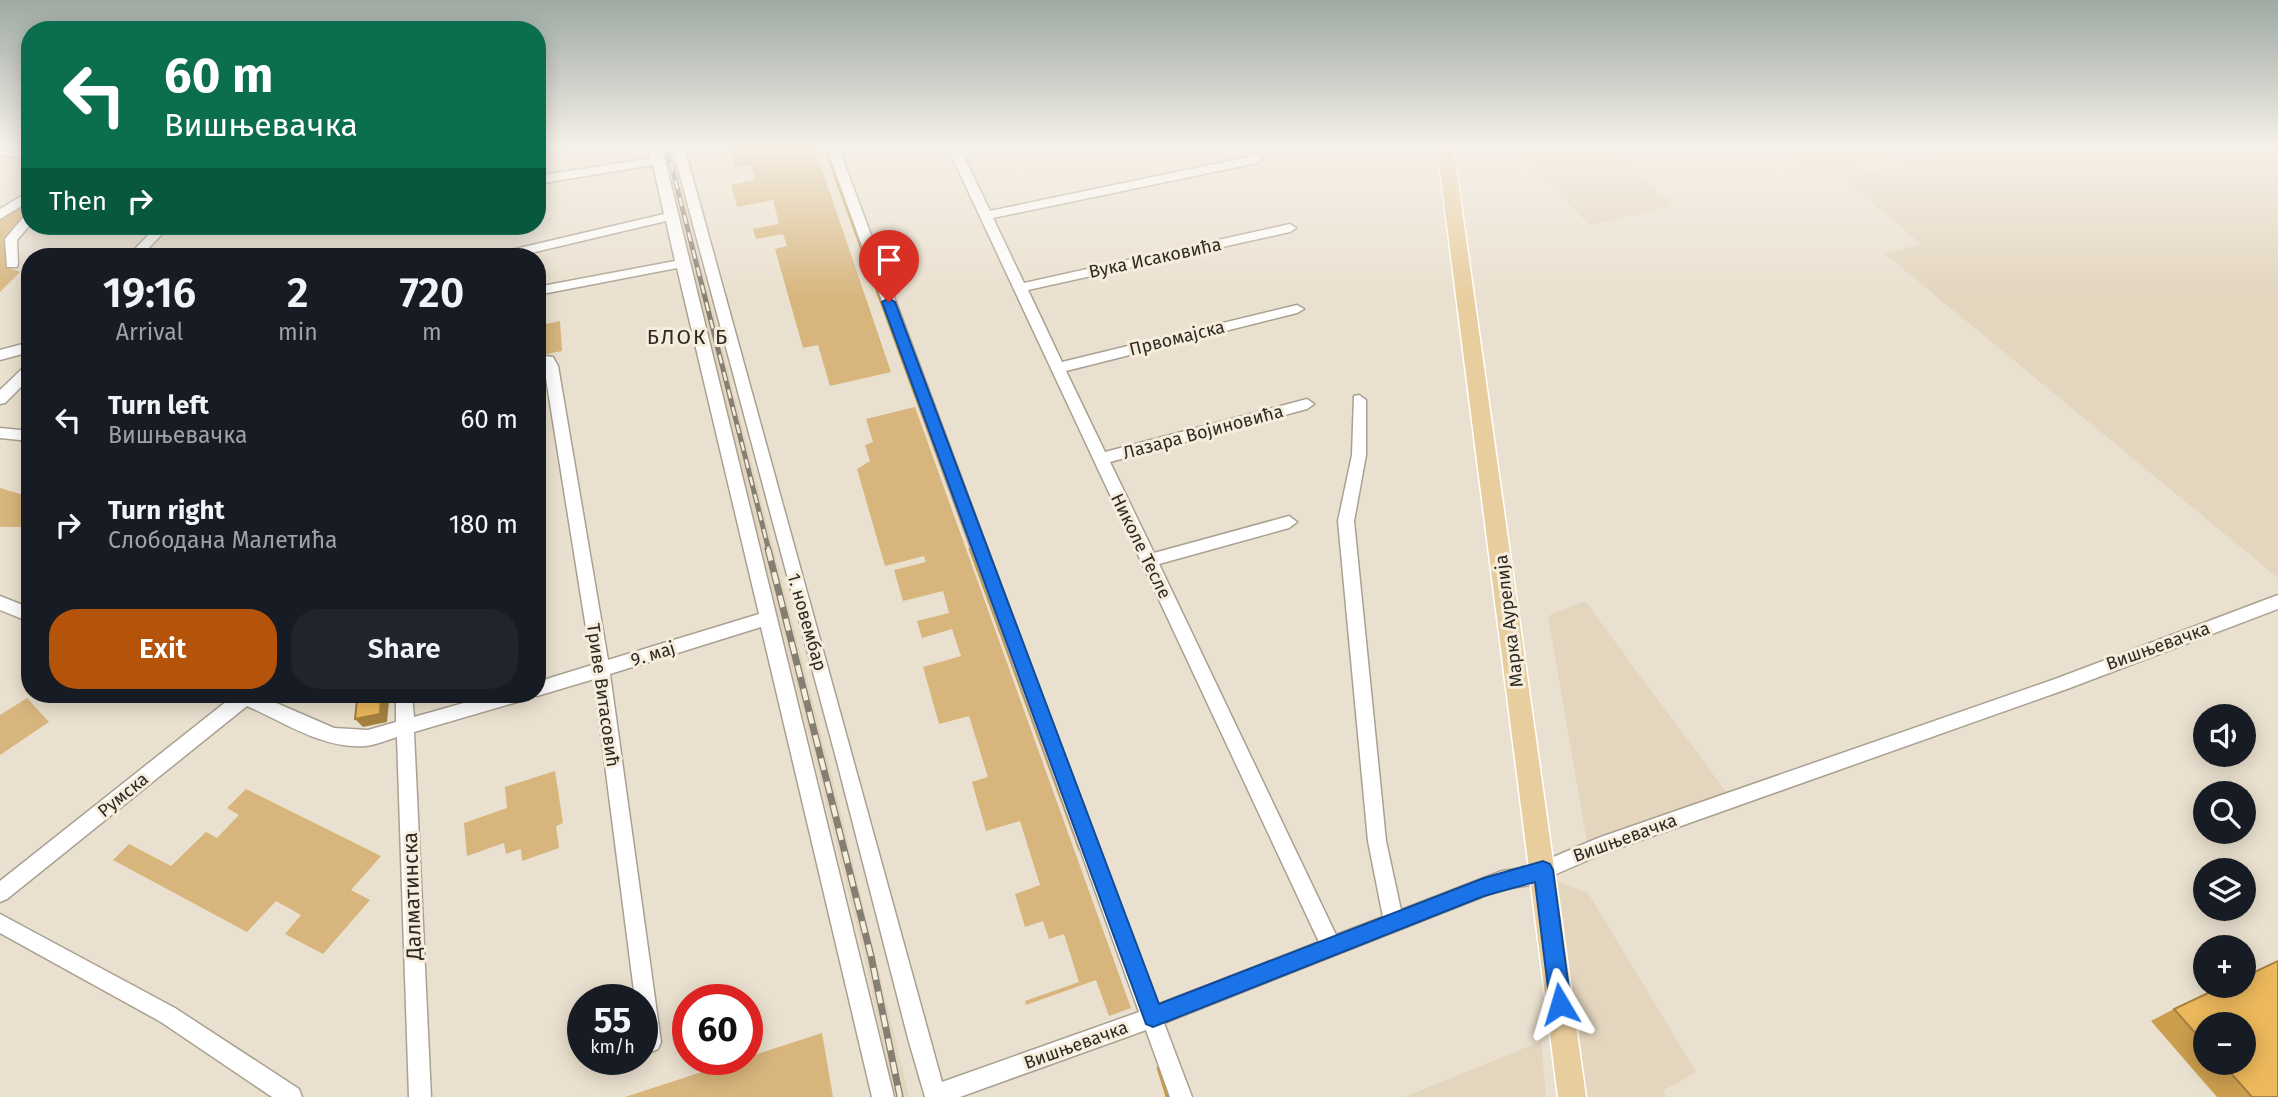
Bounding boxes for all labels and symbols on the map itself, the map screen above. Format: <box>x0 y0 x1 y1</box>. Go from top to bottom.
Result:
pin <box>859 230 919 302</box>
street label: Вука Исаковића <box>1087 233 1223 283</box>
street label: Првомајска <box>1127 316 1227 360</box>
district label: БЛОК Б <box>647 324 729 350</box>
street label: Лазара Војиновића <box>1120 400 1286 464</box>
street label: Николе Тесле <box>1106 490 1176 602</box>
street label: Марка Аурелија <box>1490 553 1528 689</box>
street label: 1. новембар <box>783 571 831 673</box>
street label: Вишњевачка <box>2103 617 2213 675</box>
street label: Триве Витасовић <box>582 622 624 768</box>
street label: 9. мај <box>628 637 678 671</box>
street label: Румска <box>93 768 153 822</box>
street label: Вишњевачка <box>1570 809 1680 867</box>
street label: Далматинска <box>397 832 427 961</box>
position arrow <box>1523 967 1597 1041</box>
speed limit sign: 60 <box>672 984 763 1075</box>
street label: Вишњевачка <box>1021 1016 1131 1074</box>

